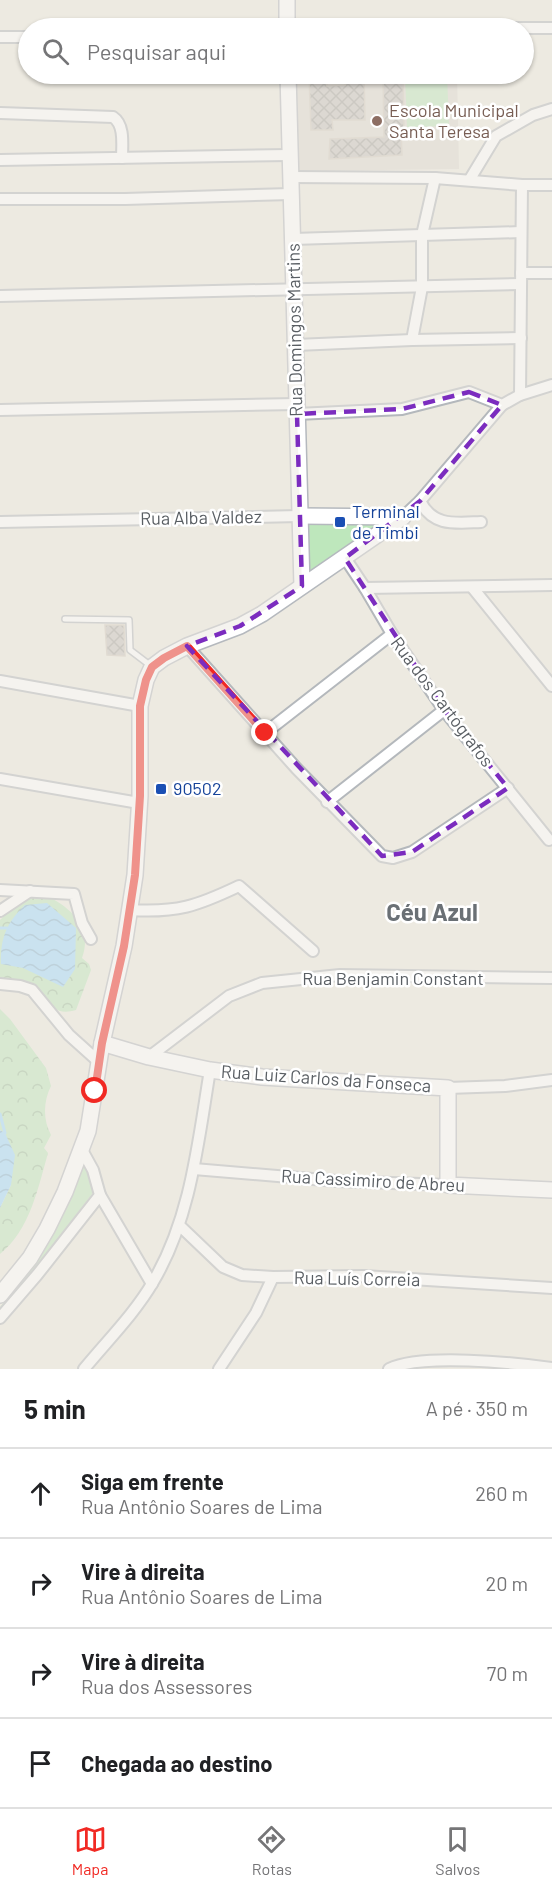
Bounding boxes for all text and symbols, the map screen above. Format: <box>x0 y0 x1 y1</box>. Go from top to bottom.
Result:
search box <box>18 18 534 84</box>
icon: search <box>39 35 72 68</box>
text: Pesquisar aqui <box>87 38 226 64</box>
place label: Escola Municipal Santa Teresa <box>389 99 519 142</box>
marker: Escola Municipal Santa Teresa <box>370 114 384 128</box>
street label: Rua Domingos Martins <box>281 243 307 417</box>
place label: Terminal de Timbi <box>352 500 420 543</box>
street label: Rua Alba Valdez <box>140 505 262 529</box>
marker: Terminal de Timbi <box>333 515 347 529</box>
street label: Rua dos Cartógrafos <box>387 632 499 771</box>
route end <box>251 719 277 745</box>
place label: 90502 <box>173 777 222 799</box>
marker: 90502 <box>154 782 168 796</box>
district label: Céu Azul <box>386 897 478 926</box>
street label: Rua Benjamin Constant <box>302 967 484 989</box>
street label: Rua Luiz Carlos da Fonseca <box>220 1060 432 1096</box>
route start <box>81 1077 107 1103</box>
street label: Rua Cassimiro de Abreu <box>281 1164 465 1196</box>
street label: Rua Luís Correia <box>294 1266 420 1290</box>
text: 5 min <box>24 1393 86 1424</box>
text: A pé · 350 m <box>426 1396 528 1420</box>
text: Siga em frente <box>81 1468 224 1494</box>
icon: ahead <box>24 1477 57 1510</box>
text: 260 m <box>475 1481 528 1505</box>
text: Rua Antônio Soares de Lima <box>81 1494 322 1518</box>
text: Vire à direita <box>81 1558 205 1584</box>
icon: right <box>24 1567 57 1600</box>
text: 20 m <box>485 1571 528 1595</box>
text: Rua Antônio Soares de Lima <box>81 1584 322 1608</box>
text: Vire à direita <box>81 1648 205 1674</box>
icon: right <box>24 1657 57 1690</box>
text: 70 m <box>487 1661 528 1685</box>
text: Rua dos Assessores <box>81 1674 252 1698</box>
icon: arrive <box>24 1747 57 1780</box>
text: Chegada ao destino <box>81 1750 272 1776</box>
tab: Mapa <box>72 1823 108 1878</box>
tab: Rotas <box>252 1823 292 1878</box>
tab: Salvos <box>435 1823 480 1878</box>

